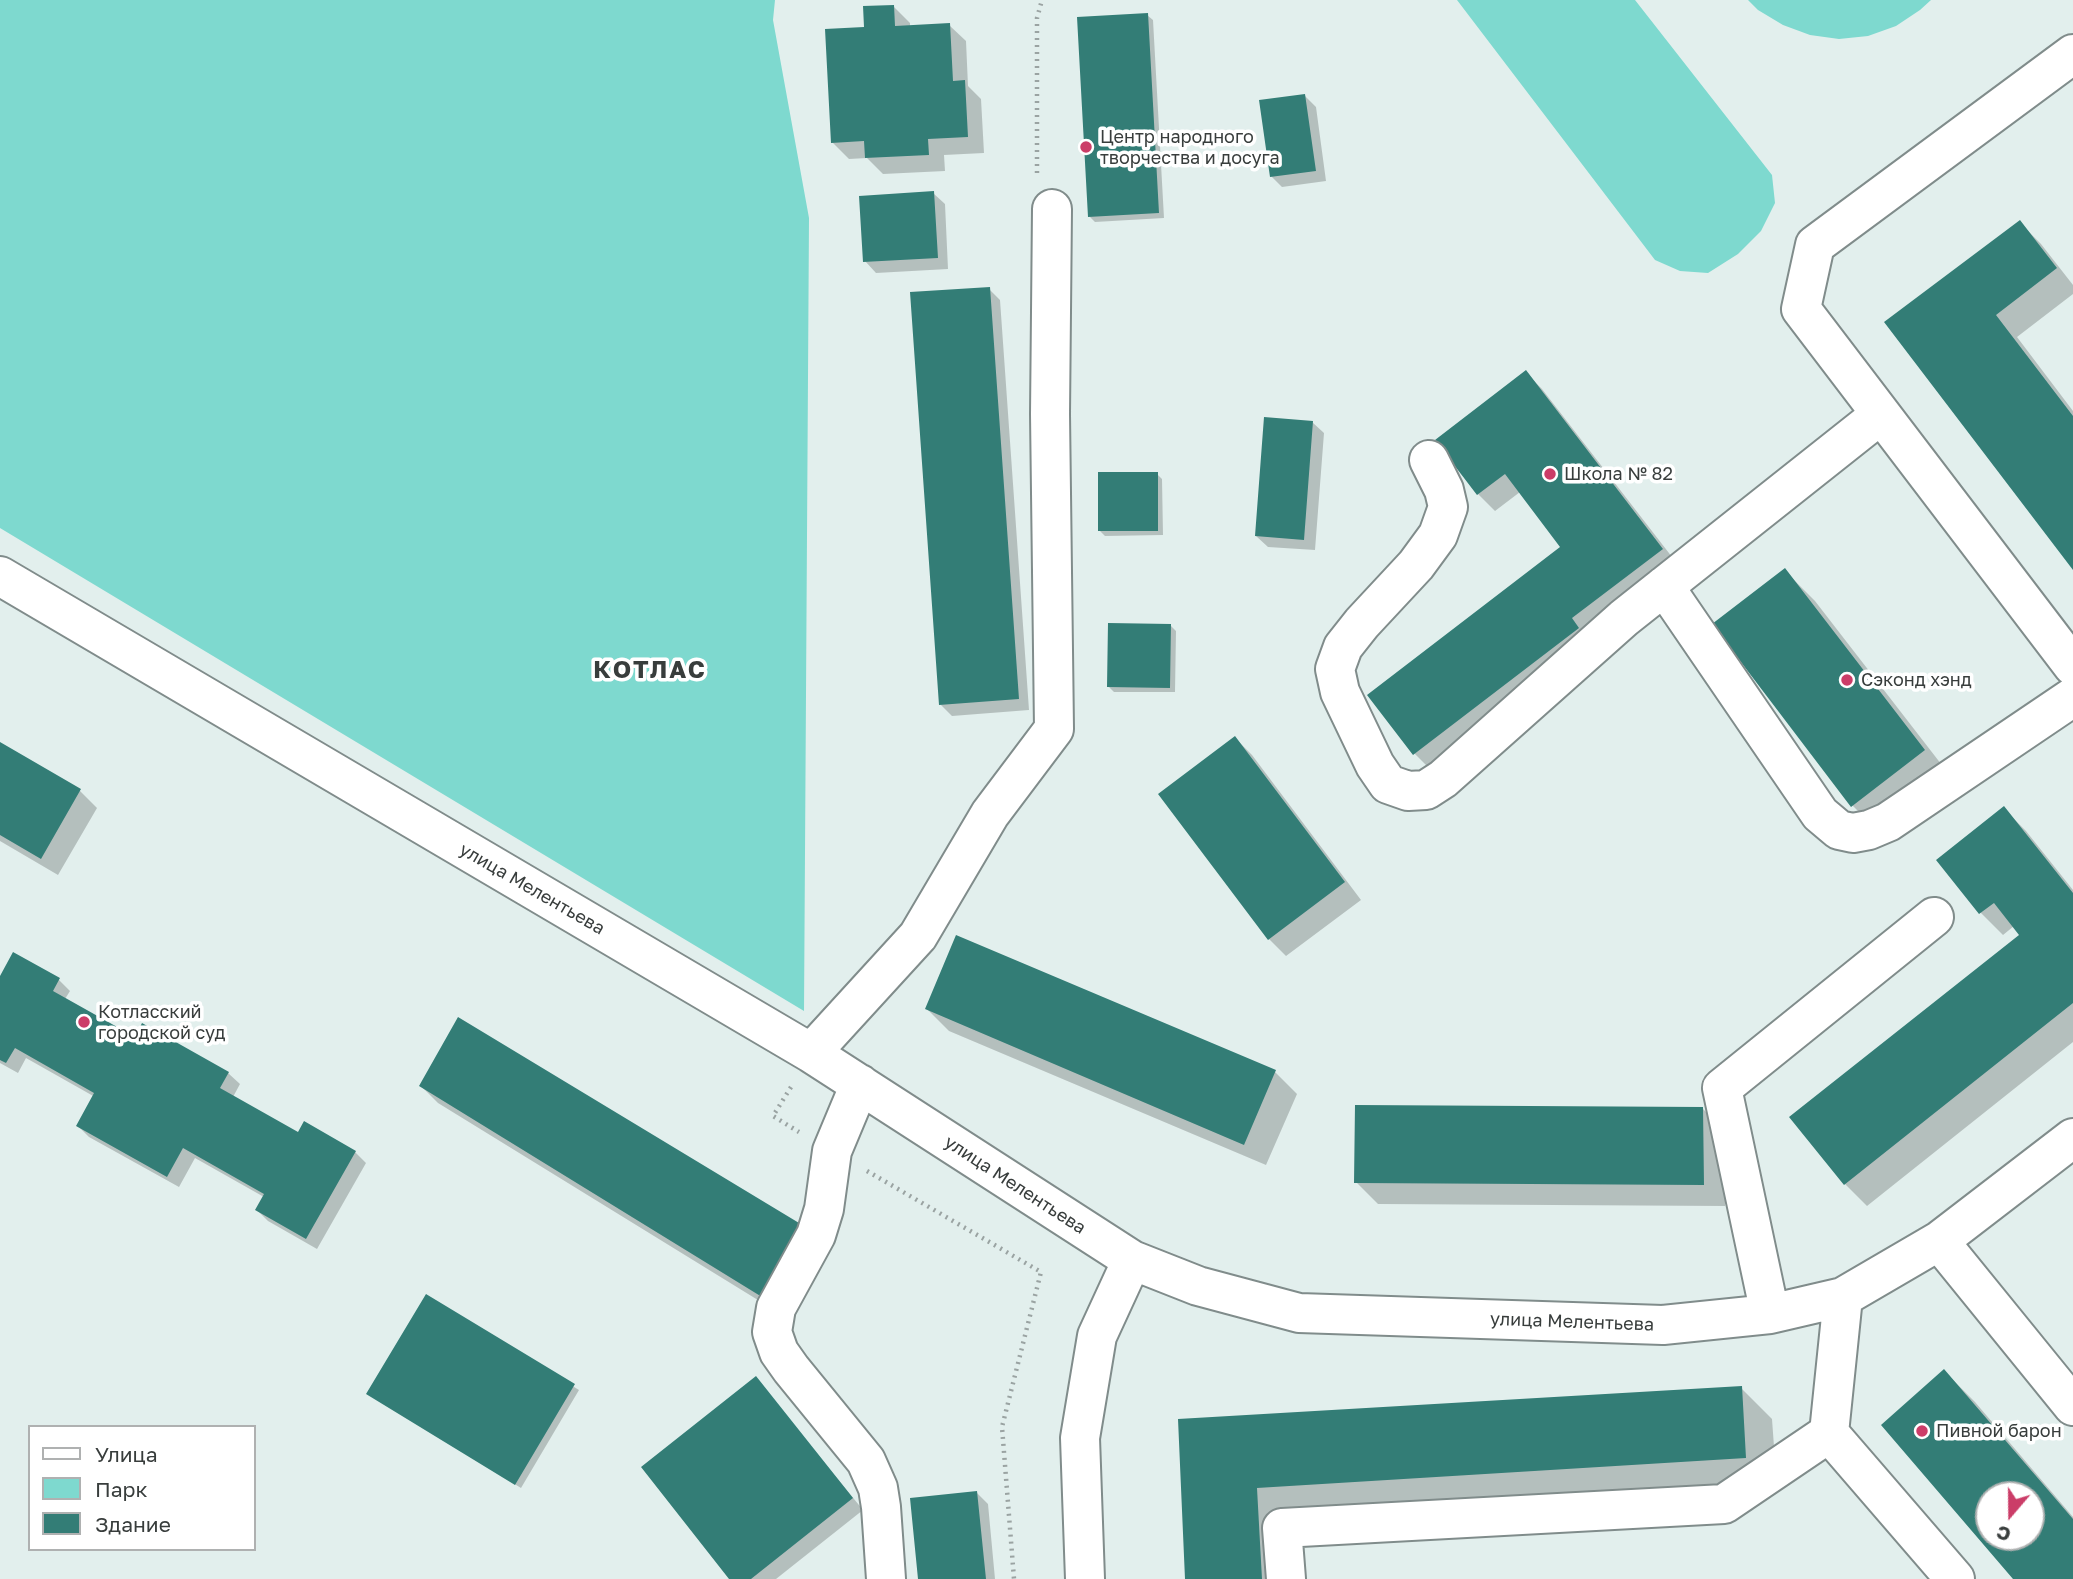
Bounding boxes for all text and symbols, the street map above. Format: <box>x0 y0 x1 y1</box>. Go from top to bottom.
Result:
place label: Центр народного творчества и досуга <box>1100 126 1280 168</box>
marker: Центр народного творчества и досуга <box>1078 139 1094 155</box>
place label: Школа № 82 <box>1564 463 1673 485</box>
marker: Школа № 82 <box>1542 466 1558 482</box>
district label: КОТЛАС <box>594 656 706 684</box>
place label: Сэконд хэнд <box>1861 669 1972 691</box>
marker: Сэконд хэнд <box>1839 672 1855 688</box>
street label: улица Мелентьева <box>456 839 608 939</box>
place label: Котласский городской суд <box>98 1001 225 1044</box>
marker: Котласский городской суд <box>76 1014 92 1030</box>
street label: улица Мелентьева <box>940 1131 1090 1239</box>
street label: улица Мелентьева <box>1490 1308 1654 1336</box>
place label: Пивной барон <box>1936 1420 2062 1442</box>
marker: Пивной барон <box>1914 1423 1930 1439</box>
legend <box>28 1425 256 1551</box>
text: Улица <box>95 1441 158 1467</box>
text: Парк <box>95 1476 148 1502</box>
north arrow <box>1975 1481 2045 1551</box>
text: Здание <box>95 1511 171 1537</box>
text: С <box>1993 1521 2014 1547</box>

